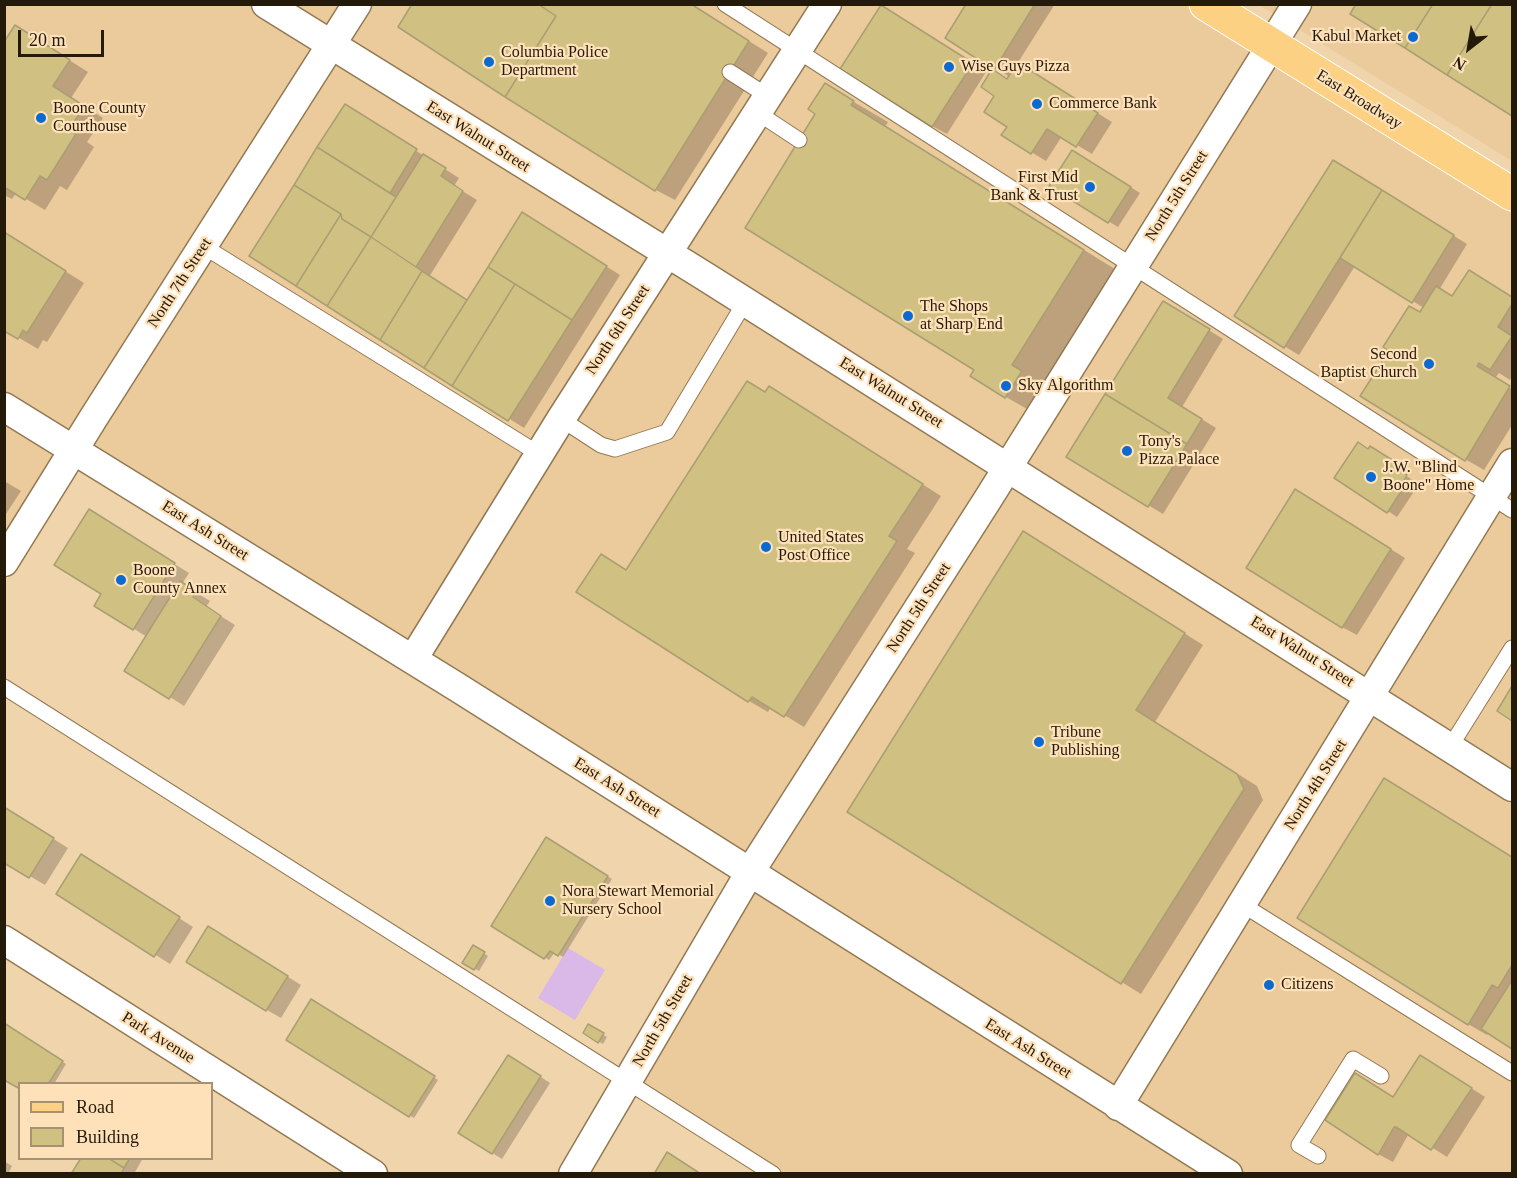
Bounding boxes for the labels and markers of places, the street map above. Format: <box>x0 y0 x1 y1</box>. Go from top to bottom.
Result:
place label: Kabul Market <box>1312 27 1401 47</box>
marker: Kabul Market <box>1406 30 1420 44</box>
place label: Columbia Police Department <box>501 43 608 81</box>
marker: Columbia Police Department <box>482 55 496 69</box>
place label: Wise Guys Pizza <box>961 57 1070 77</box>
marker: Wise Guys Pizza <box>942 60 956 74</box>
place label: Commerce Bank <box>1049 94 1157 114</box>
marker: Commerce Bank <box>1030 97 1044 111</box>
place label: Boone County Courthouse <box>53 99 146 137</box>
marker: Boone County Courthouse <box>34 111 48 125</box>
place label: First Mid Bank & Trust <box>991 168 1078 206</box>
marker: First Mid Bank & Trust <box>1083 180 1097 194</box>
place label: The Shops at Sharp End <box>920 297 1003 335</box>
marker: The Shops at Sharp End <box>901 309 915 323</box>
place label: Second Baptist Church <box>1321 345 1417 383</box>
marker: Second Baptist Church <box>1422 357 1436 371</box>
place label: Sky Algorithm <box>1018 376 1114 396</box>
marker: Sky Algorithm <box>999 379 1013 393</box>
place label: Tony's Pizza Palace <box>1139 432 1219 470</box>
marker: Tony's Pizza Palace <box>1120 444 1134 458</box>
place label: J.W. "Blind Boone" Home <box>1383 458 1474 496</box>
marker: J.W. "Blind Boone" Home <box>1364 470 1378 484</box>
place label: United States Post Office <box>778 528 864 566</box>
marker: United States Post Office <box>759 540 773 554</box>
place label: Boone County Annex <box>133 561 227 599</box>
marker: Boone County Annex <box>114 573 128 587</box>
place label: Tribune Publishing <box>1051 723 1119 761</box>
marker: Tribune Publishing <box>1032 735 1046 749</box>
place label: Nora Stewart Memorial Nursery School <box>562 882 714 920</box>
marker: Nora Stewart Memorial Nursery School <box>543 894 557 908</box>
place label: Citizens <box>1281 975 1333 995</box>
marker: Citizens <box>1262 978 1276 992</box>

